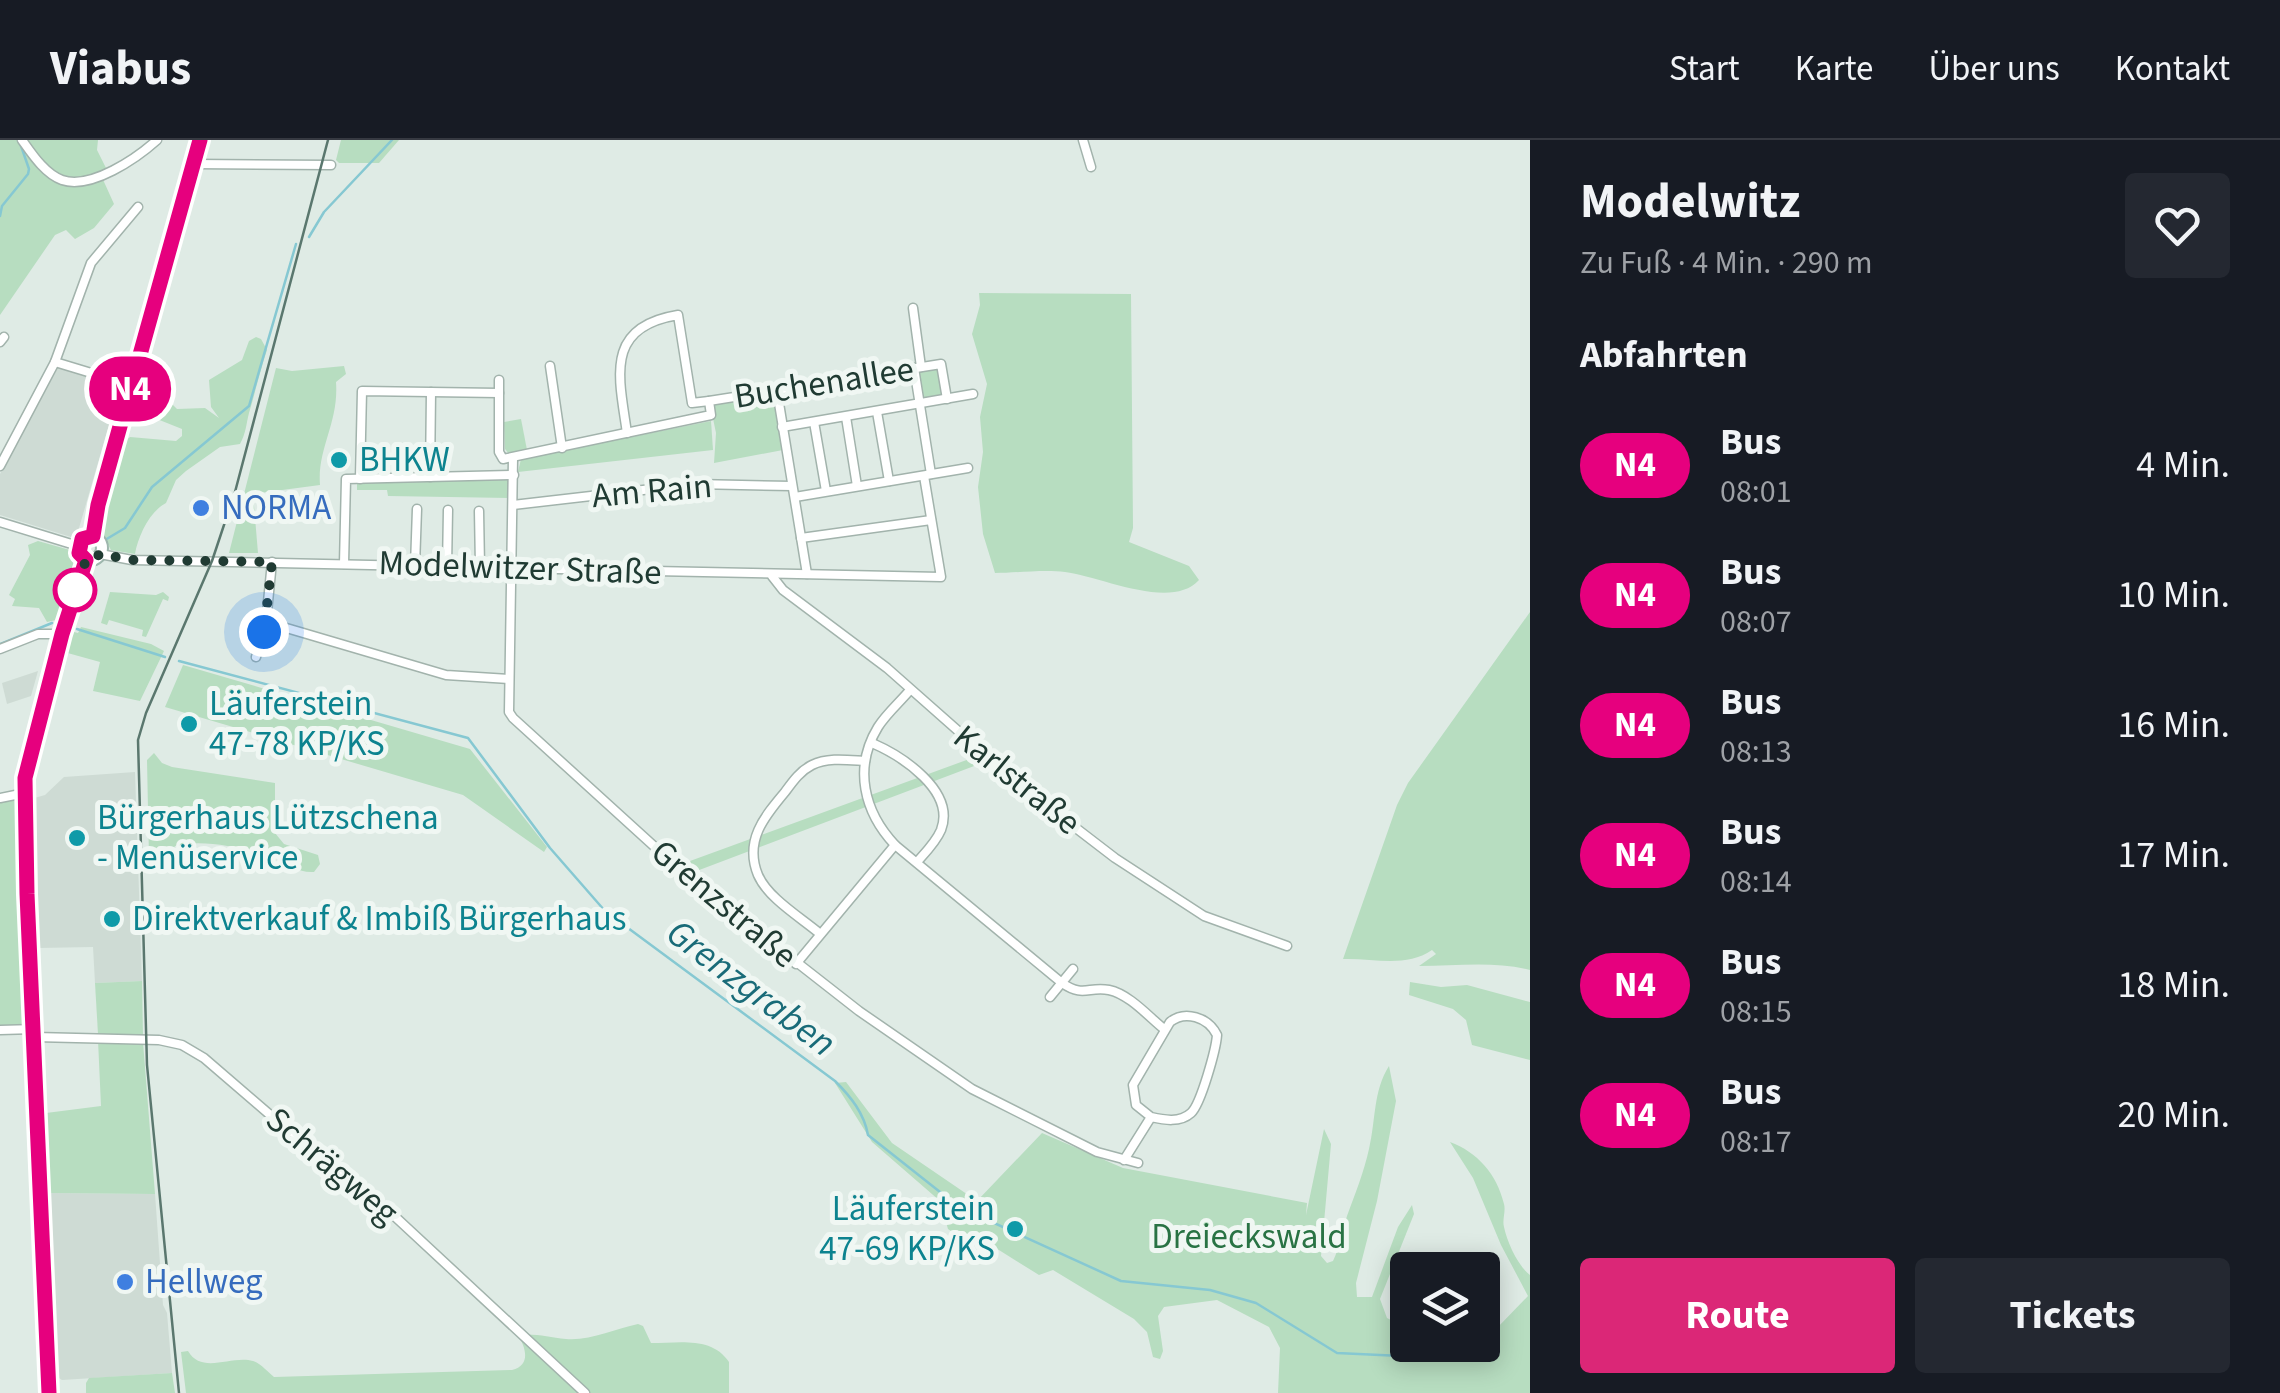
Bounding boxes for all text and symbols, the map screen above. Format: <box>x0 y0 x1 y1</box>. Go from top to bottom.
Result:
text: Viabus <box>50 35 191 103</box>
text: Start <box>1669 44 1740 94</box>
text: Karte <box>1795 44 1873 94</box>
text: Über uns <box>1928 44 2060 94</box>
text: Kontakt <box>2115 44 2230 94</box>
text: Modelwitz <box>1580 168 1800 236</box>
button: heart <box>2125 173 2230 278</box>
text: Zu Fuß · 4 Min. · 290 m <box>1580 240 1873 286</box>
text: Abfahrten <box>1580 328 1748 382</box>
street label: Buchenallee <box>731 344 917 422</box>
line badge: N4 <box>85 356 175 422</box>
text: N4 <box>109 364 151 414</box>
text: Bus <box>1720 415 1781 469</box>
place label: BHKW <box>359 435 450 485</box>
text: 4 Min. <box>2136 438 2230 492</box>
text: N4 <box>1614 440 1656 490</box>
marker: BHKW <box>328 449 350 471</box>
street label: Am Rain <box>590 461 714 521</box>
text: 08:01 <box>1720 469 1792 515</box>
place label: NORMA <box>221 483 331 533</box>
marker: NORMA <box>190 497 212 519</box>
street label: Modelwitzer Straße <box>378 538 662 598</box>
text: Bus <box>1720 545 1781 599</box>
text: 10 Min. <box>2117 568 2230 622</box>
unlabelled marker <box>54 569 96 611</box>
text: N4 <box>1614 570 1656 620</box>
text: 08:07 <box>1720 599 1792 645</box>
your location <box>239 607 289 657</box>
text: Bus <box>1720 675 1781 729</box>
place label: Läuferstein 47-78 KP/KS <box>209 679 385 769</box>
text: 16 Min. <box>2117 698 2230 752</box>
text: N4 <box>1614 700 1656 750</box>
marker: Läuferstein 47-78 KP/KS <box>178 713 200 735</box>
street label: Karlstraße <box>942 713 1092 847</box>
text: 08:13 <box>1720 729 1792 775</box>
place label: Bürgerhaus Lützschena - Menüservice <box>97 793 439 883</box>
text: Bus <box>1720 805 1781 859</box>
marker: Bürgerhaus Lützschena - Menüservice <box>66 827 88 849</box>
street label: Grenzstraße <box>640 828 808 980</box>
text: 17 Min. <box>2117 828 2230 882</box>
text: N4 <box>1614 830 1656 880</box>
text: 08:14 <box>1720 859 1792 905</box>
place label: Direktverkauf & Imbiß Bürgerhaus <box>132 894 626 944</box>
water label: Grenzgraben <box>655 906 847 1070</box>
marker: Direktverkauf & Imbiß Bürgerhaus <box>101 908 123 930</box>
text: Bus <box>1720 935 1781 989</box>
text: 18 Min. <box>2117 958 2230 1012</box>
text: N4 <box>1614 960 1656 1010</box>
text: 08:15 <box>1720 989 1792 1035</box>
text: Bus <box>1720 1065 1781 1119</box>
text: 20 Min. <box>2117 1088 2230 1142</box>
text: N4 <box>1614 1090 1656 1140</box>
street label: Schrägweg <box>255 1095 410 1237</box>
text: 08:17 <box>1720 1119 1792 1165</box>
place label: Läuferstein 47-69 KP/KS <box>819 1184 995 1274</box>
park label: Dreieckswald <box>1151 1212 1347 1262</box>
marker: Läuferstein 47-69 KP/KS <box>1004 1218 1026 1240</box>
map controls <box>1390 1252 1500 1362</box>
button: layers <box>1390 1252 1500 1362</box>
place label: Hellweg <box>145 1257 263 1307</box>
button: Route <box>1580 1258 1895 1373</box>
button: Tickets <box>1915 1258 2230 1373</box>
marker: Hellweg <box>114 1271 136 1293</box>

